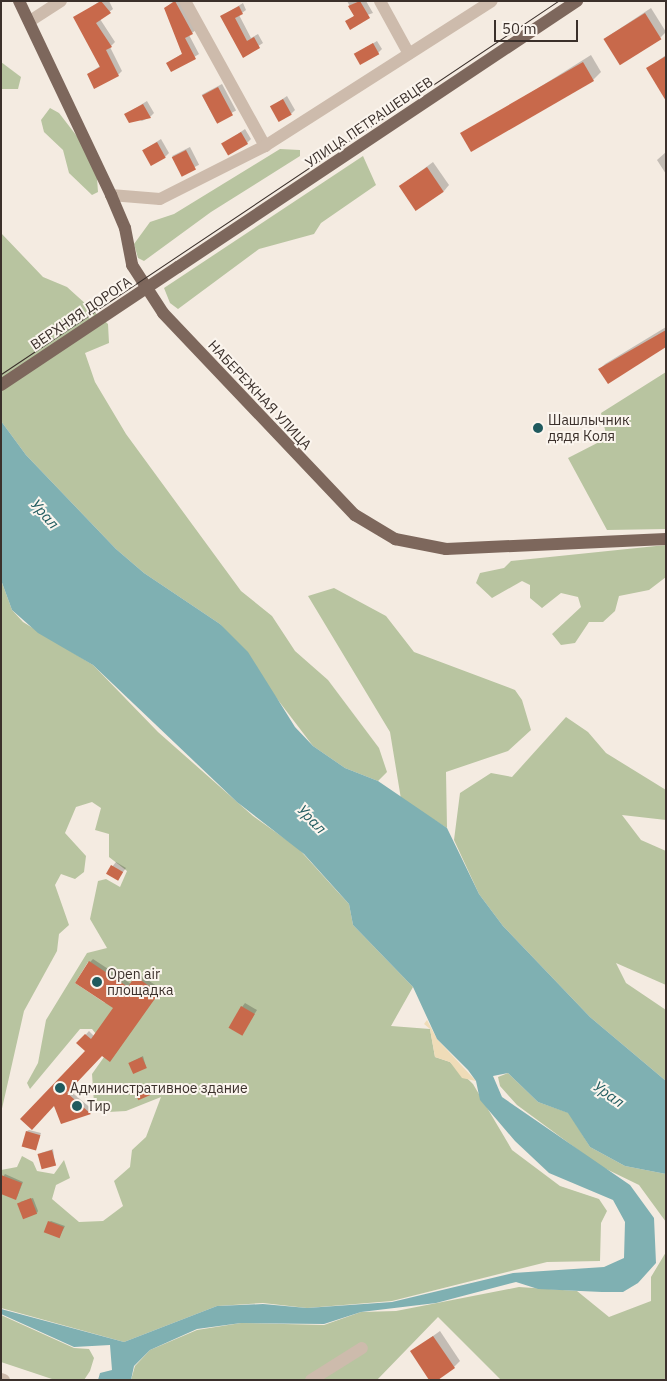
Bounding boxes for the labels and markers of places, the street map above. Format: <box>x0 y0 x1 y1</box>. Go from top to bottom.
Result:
place label: Шашлычник дядя Коля <box>548 412 630 444</box>
marker: Шашлычник дядя Коля <box>532 422 544 434</box>
place label: Open air площадка <box>107 966 174 999</box>
marker: Open air площадка <box>91 976 103 988</box>
place label: Административное здание <box>70 1080 248 1096</box>
marker: Административное здание <box>54 1082 66 1094</box>
place label: Тир <box>87 1098 111 1114</box>
marker: Тир <box>71 1100 83 1112</box>

